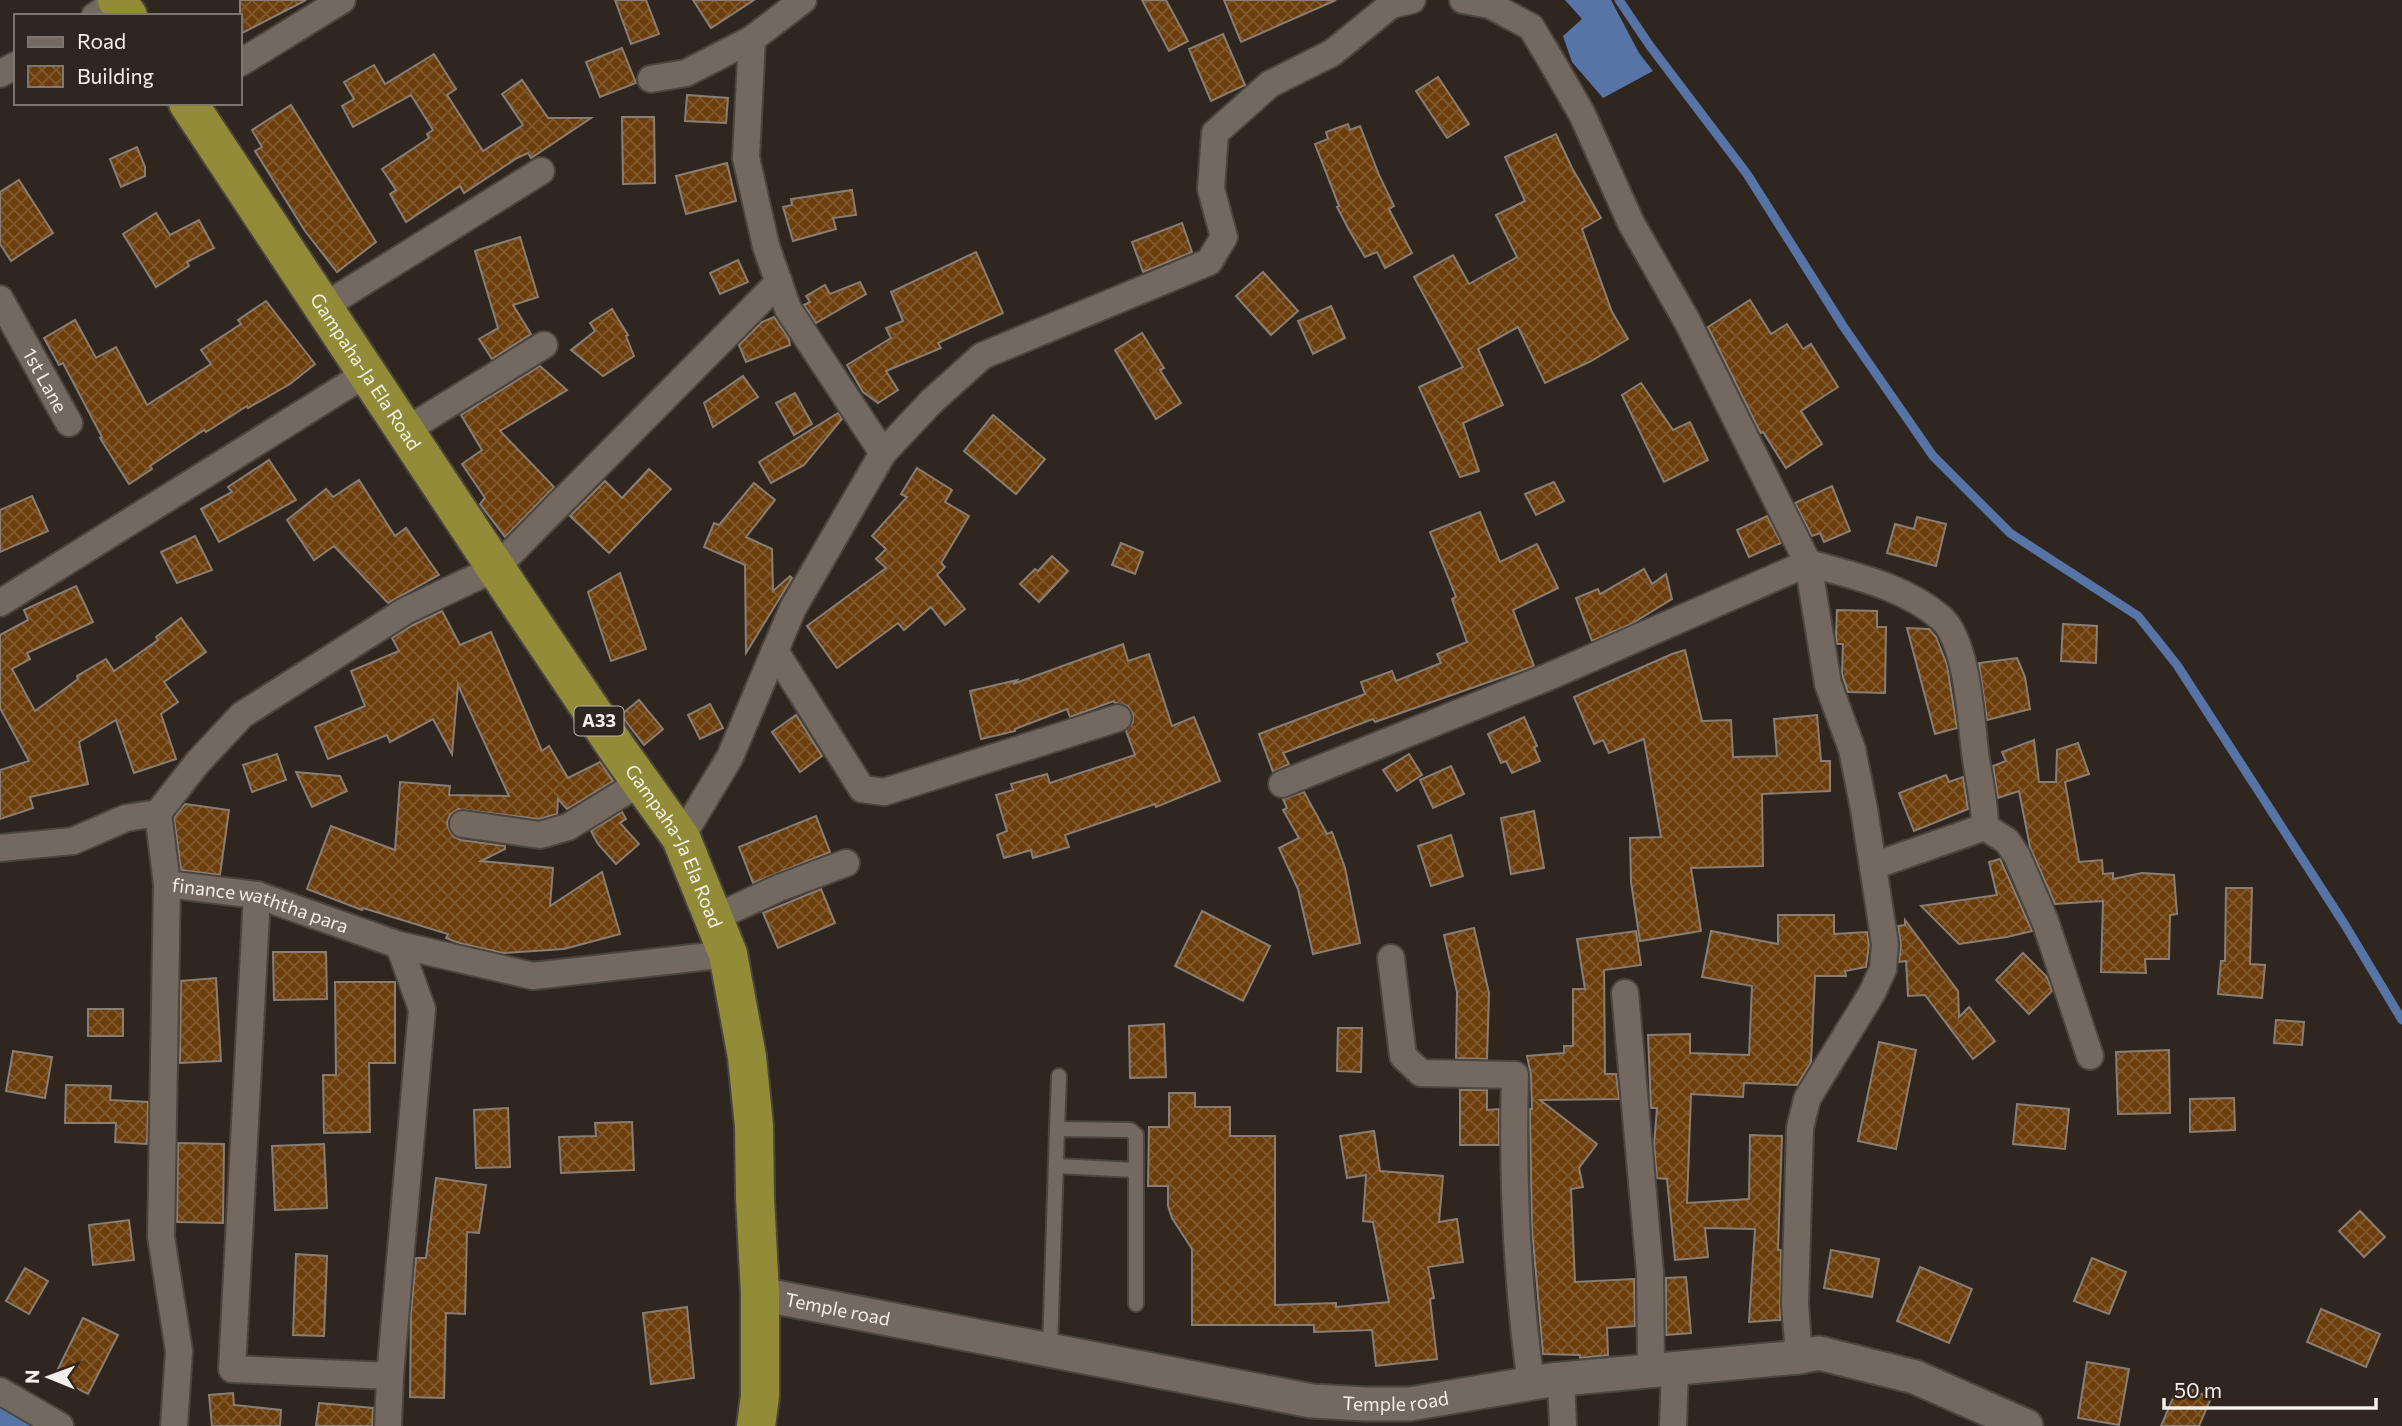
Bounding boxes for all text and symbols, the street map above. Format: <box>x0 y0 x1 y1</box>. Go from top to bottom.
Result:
legend <box>14 14 242 105</box>
text: Road <box>77 28 126 53</box>
text: Building <box>77 63 154 88</box>
street label: Gampaha-Ja Ela Road <box>306 288 426 454</box>
street label: 1st Lane <box>19 344 73 416</box>
road number: A33 <box>574 706 624 736</box>
street label: Gampaha-Ja Ela Road <box>621 760 728 931</box>
street label: finance waththa para <box>171 873 352 937</box>
street label: Temple road <box>783 1287 892 1330</box>
north arrow <box>14 1342 84 1412</box>
scale bar <box>2164 1366 2376 1410</box>
text: N <box>20 1369 43 1384</box>
text: 50 m <box>2174 1377 2222 1402</box>
street label: Temple road <box>1342 1386 1450 1415</box>

